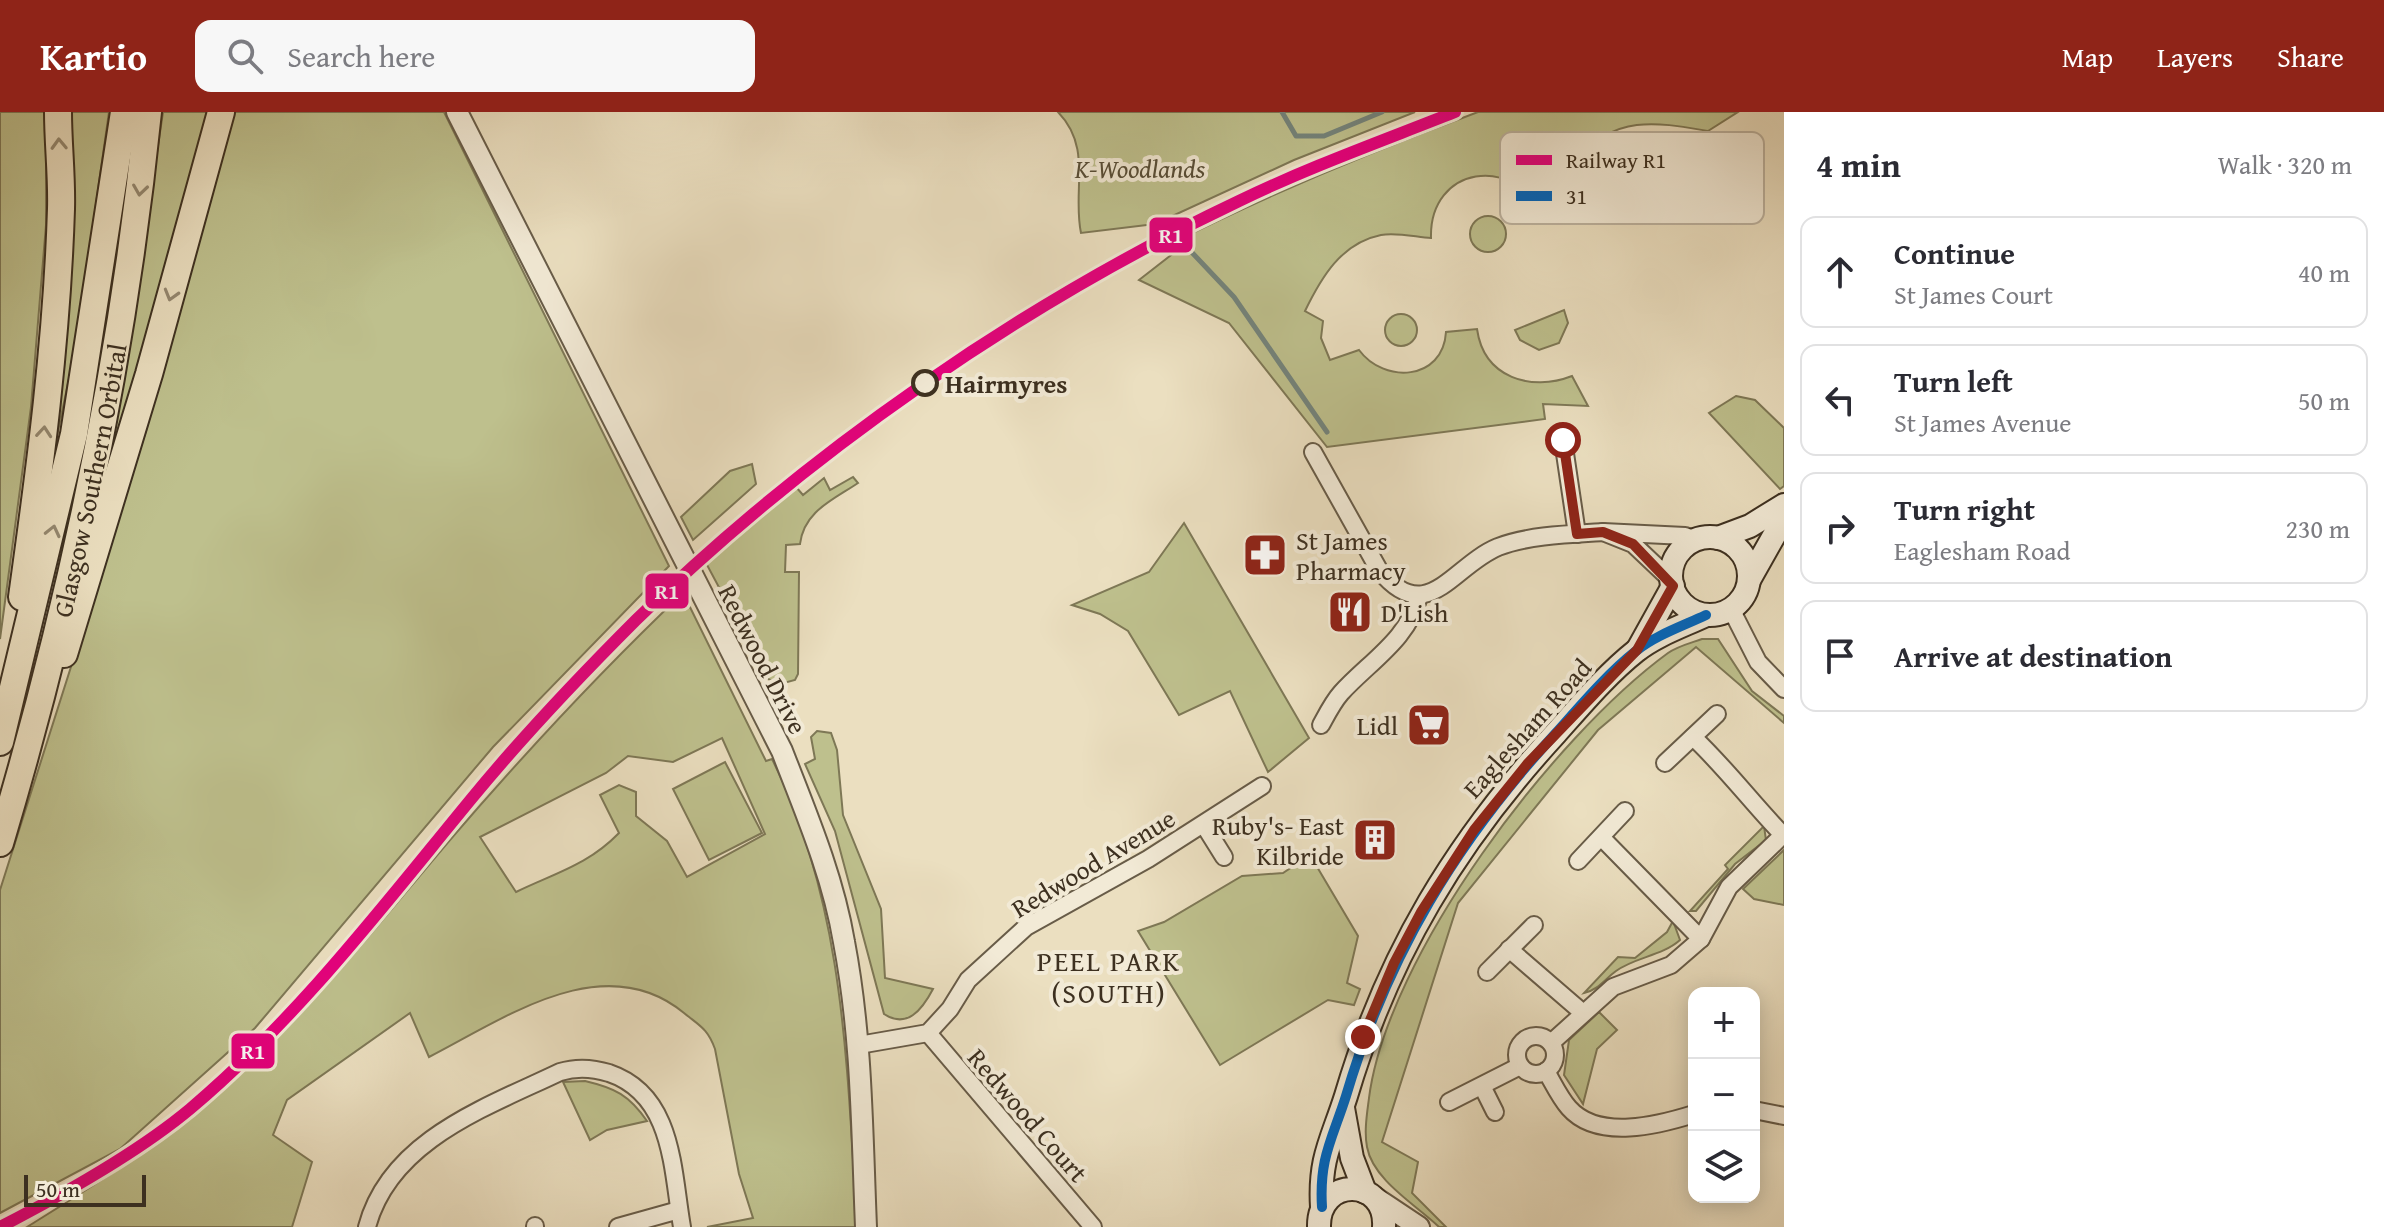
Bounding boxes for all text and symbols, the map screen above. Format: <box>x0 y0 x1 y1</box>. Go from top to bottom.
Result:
search box <box>195 20 755 92</box>
text: Kartio <box>40 28 147 84</box>
icon: search <box>223 34 267 78</box>
text: Search here <box>287 34 435 78</box>
text: Map <box>2062 36 2113 77</box>
text: Layers <box>2157 36 2233 77</box>
text: Share <box>2277 36 2344 77</box>
legend <box>1500 132 1764 224</box>
one-way arrow <box>50 137 67 150</box>
text: 4 min <box>1816 140 1901 189</box>
text: Railway R1 <box>1566 144 1666 176</box>
text: Walk · 320 m <box>2218 145 2352 184</box>
park label: K-Woodlands <box>1074 149 1206 188</box>
text: 31 <box>1566 180 1587 212</box>
one-way arrow <box>132 183 149 196</box>
line badge: R1 <box>1148 216 1194 254</box>
text: R1 <box>1158 219 1184 251</box>
text: Continue <box>1894 231 2015 275</box>
icon: ahead <box>1818 250 1862 294</box>
text: 40 m <box>2298 253 2350 292</box>
text: St James Court <box>1894 275 2053 314</box>
one-way arrow <box>163 288 180 302</box>
street label: Glasgow Southern Orbital <box>42 340 136 621</box>
text: Turn left <box>1894 359 2013 403</box>
place label: Hairmyres <box>945 364 1067 403</box>
marker: Hairmyres <box>912 370 938 396</box>
icon: left <box>1818 378 1862 422</box>
text: 50 m <box>2298 381 2350 420</box>
text: St James Avenue <box>1894 403 2071 442</box>
route start <box>1545 422 1581 458</box>
one-way arrow <box>35 425 52 438</box>
text: Turn right <box>1894 487 2035 531</box>
icon: right <box>1818 506 1862 550</box>
text: 230 m <box>2285 509 2350 548</box>
place label: St James Pharmacy <box>1296 521 1406 590</box>
one-way arrow <box>44 525 61 538</box>
pharmacy icon: St James Pharmacy <box>1241 531 1289 579</box>
text: Eaglesham Road <box>1894 531 2070 570</box>
line badge: R1 <box>644 572 690 610</box>
text: R1 <box>654 575 680 607</box>
street label: Redwood Drive <box>708 577 818 741</box>
restaurant icon: D'Lish <box>1326 588 1374 636</box>
place label: D'Lish <box>1381 593 1449 632</box>
icon: arrive <box>1818 634 1862 678</box>
text: Arrive at destination <box>1894 634 2172 678</box>
street label: Eaglesham Road <box>1453 649 1601 807</box>
supermarket icon: Lidl <box>1405 701 1453 749</box>
place label: Lidl <box>1357 706 1398 745</box>
street label: Redwood Avenue <box>1004 799 1182 927</box>
place label: Ruby's- East Kilbride <box>1212 806 1344 875</box>
building icon: Ruby's- East Kilbride <box>1351 816 1399 864</box>
district label: PEEL PARK (SOUTH) <box>1037 940 1181 1013</box>
map controls <box>1688 987 1760 1203</box>
button: + <box>1688 987 1760 1059</box>
route end <box>1345 1019 1381 1055</box>
line badge: R1 <box>230 1032 276 1070</box>
text: R1 <box>240 1035 266 1067</box>
street label: Redwood Court <box>959 1039 1097 1191</box>
button: − <box>1688 1059 1760 1131</box>
button: layers <box>1688 1131 1760 1203</box>
scale bar <box>24 1171 146 1207</box>
text: 50 m <box>36 1173 80 1205</box>

